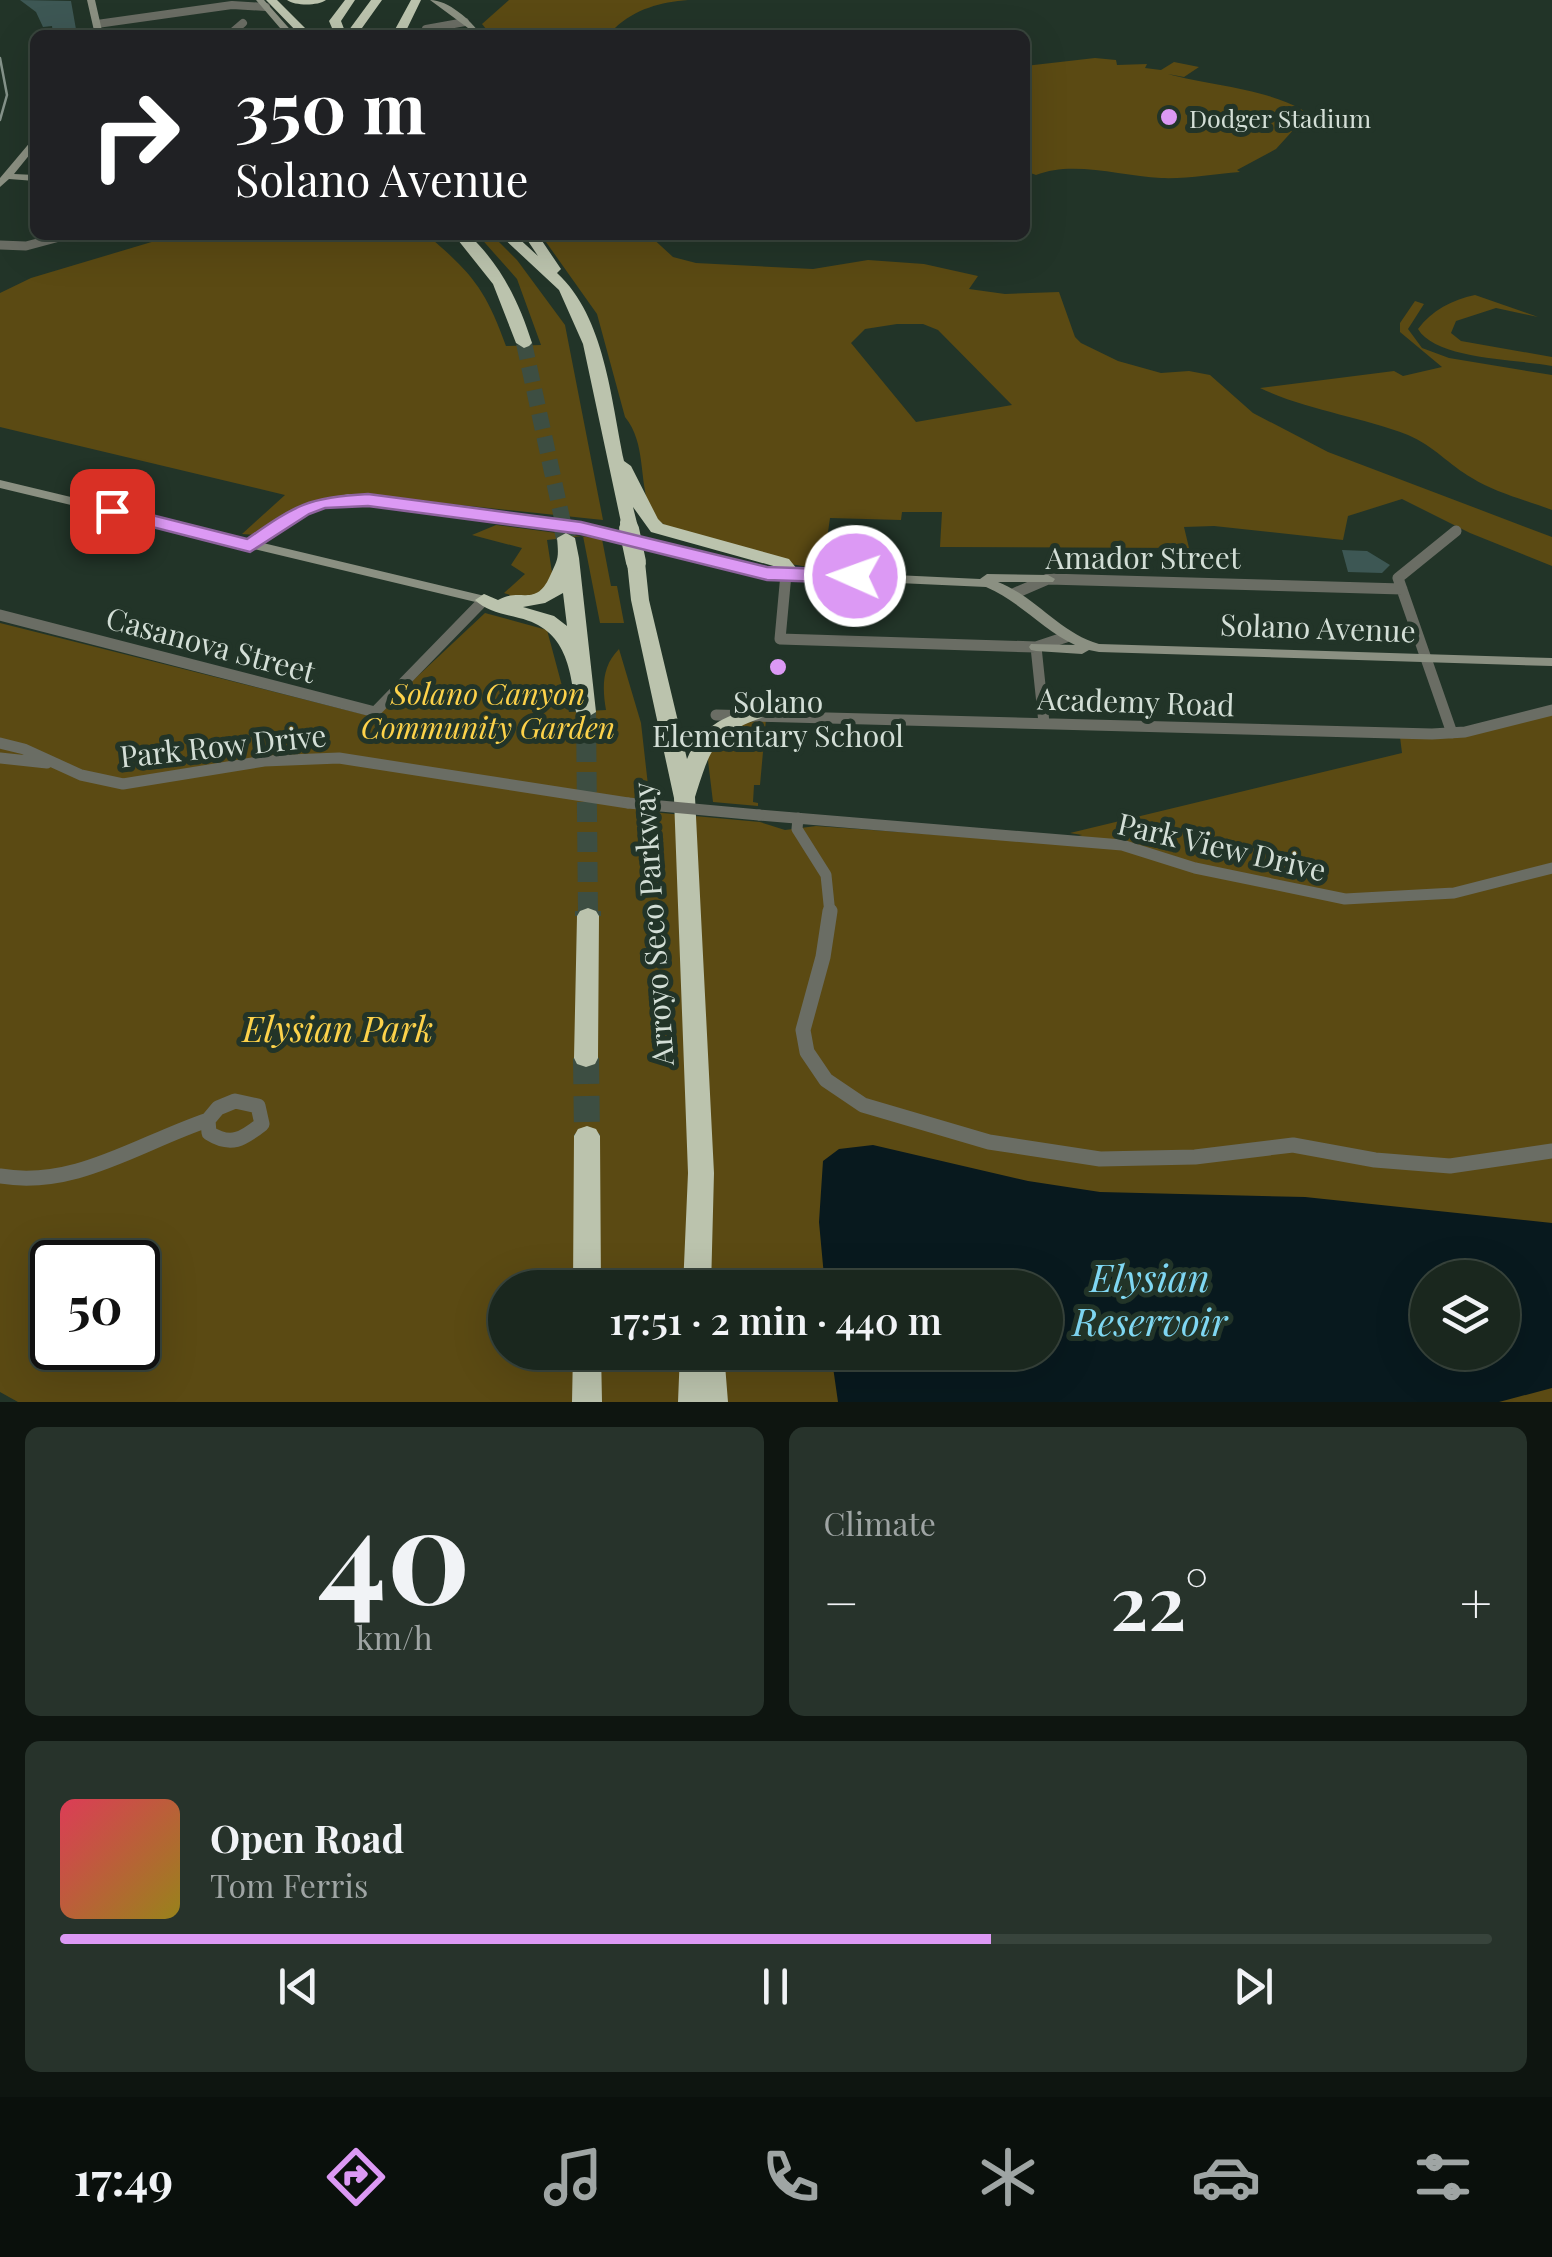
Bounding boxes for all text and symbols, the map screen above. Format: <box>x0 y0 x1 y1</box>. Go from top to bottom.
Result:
text: 350 m <box>235 58 426 152</box>
icon: right <box>70 70 200 200</box>
place label: Dodger Stadium <box>1189 101 1371 134</box>
marker: Dodger Stadium <box>1158 106 1180 128</box>
text: Solano Avenue <box>235 148 529 208</box>
pin <box>70 469 155 554</box>
icon: arrive <box>85 484 140 539</box>
position arrow <box>803 524 907 628</box>
street label: Amador Street <box>1044 537 1241 577</box>
street label: Casanova Street <box>102 597 320 691</box>
street label: Solano Avenue <box>1220 604 1416 650</box>
marker: Solano Elementary School <box>767 656 789 678</box>
park label: Solano Canyon Community Garden <box>361 673 615 747</box>
street label: Academy Road <box>1036 678 1235 724</box>
place label: Solano Elementary School <box>652 681 904 755</box>
street label: Park Row Drive <box>118 714 328 776</box>
street label: Arroyo Seco Parkway <box>622 781 682 1068</box>
street label: Park View Drive <box>1114 803 1330 889</box>
park label: Elysian Park <box>241 1004 433 1051</box>
speed limit sign: 50 <box>30 1240 160 1370</box>
water label: Elysian Reservoir <box>1071 1251 1229 1346</box>
map controls <box>1410 1260 1520 1370</box>
button: layers <box>1410 1260 1520 1370</box>
text: 17:51 · 2 min · 440 m <box>609 1294 942 1345</box>
text: 40 <box>318 1463 471 1637</box>
text: Climate <box>824 1501 936 1544</box>
text: 22° <box>1110 1550 1209 1650</box>
text: − <box>824 1564 859 1638</box>
text: + <box>1460 1564 1492 1638</box>
text: km/h <box>356 1615 433 1658</box>
text: Open Road <box>210 1812 404 1863</box>
text: Tom Ferris <box>210 1863 368 1906</box>
icon: previous <box>271 1959 326 2014</box>
icon: pause <box>748 1959 803 2014</box>
icon: next <box>1226 1959 1281 2014</box>
icon: directions <box>321 2142 391 2212</box>
icon: music <box>538 2142 608 2212</box>
icon: phone <box>756 2142 826 2212</box>
icon: climate <box>973 2142 1043 2212</box>
icon: car <box>1191 2142 1261 2212</box>
icon: filters <box>1408 2142 1478 2212</box>
text: 17:49 <box>74 2147 173 2207</box>

